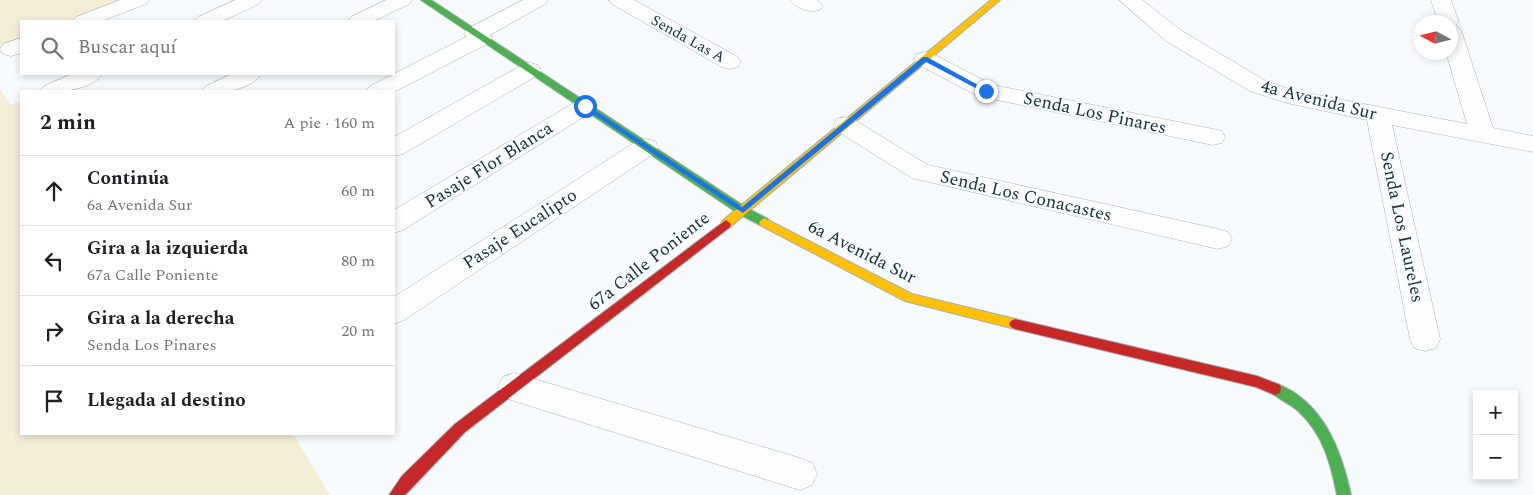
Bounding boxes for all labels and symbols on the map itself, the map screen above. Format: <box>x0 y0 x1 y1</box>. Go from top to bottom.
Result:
street label: Senda Las A <box>647 9 729 69</box>
north arrow <box>1413 15 1458 60</box>
street label: 4a Avenida Sur <box>1258 73 1380 127</box>
route end <box>975 80 998 103</box>
street label: Senda Los Pinares <box>1021 85 1169 141</box>
route start <box>574 95 597 118</box>
street label: Pasaje Flor Blanca <box>420 115 558 215</box>
street label: Senda Los Laureles <box>1373 149 1431 305</box>
street label: Senda Los Conacastes <box>937 163 1115 229</box>
street label: Pasaje Eucalipto <box>457 182 583 276</box>
street label: 67a Calle Poniente <box>582 205 716 317</box>
street label: 6a Avenida Sur <box>803 213 921 291</box>

